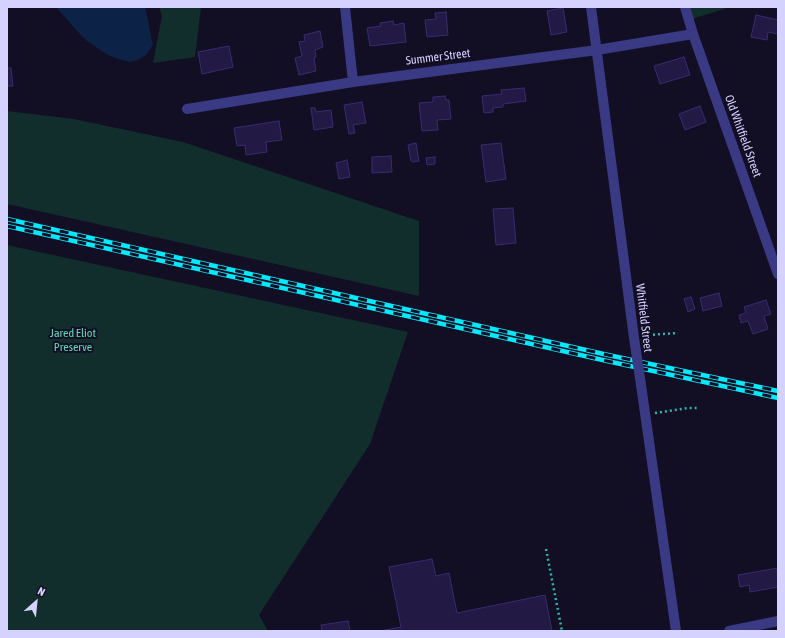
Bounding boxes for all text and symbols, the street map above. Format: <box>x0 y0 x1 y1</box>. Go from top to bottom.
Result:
street label: Summer Street <box>405 46 471 68</box>
street label: Old Whitfield Street <box>721 93 765 179</box>
street label: Whitfield Street <box>633 283 655 353</box>
park label: Jared Eliot Preserve <box>50 326 96 354</box>
north arrow <box>16 582 56 622</box>
text: N <box>36 584 47 598</box>

